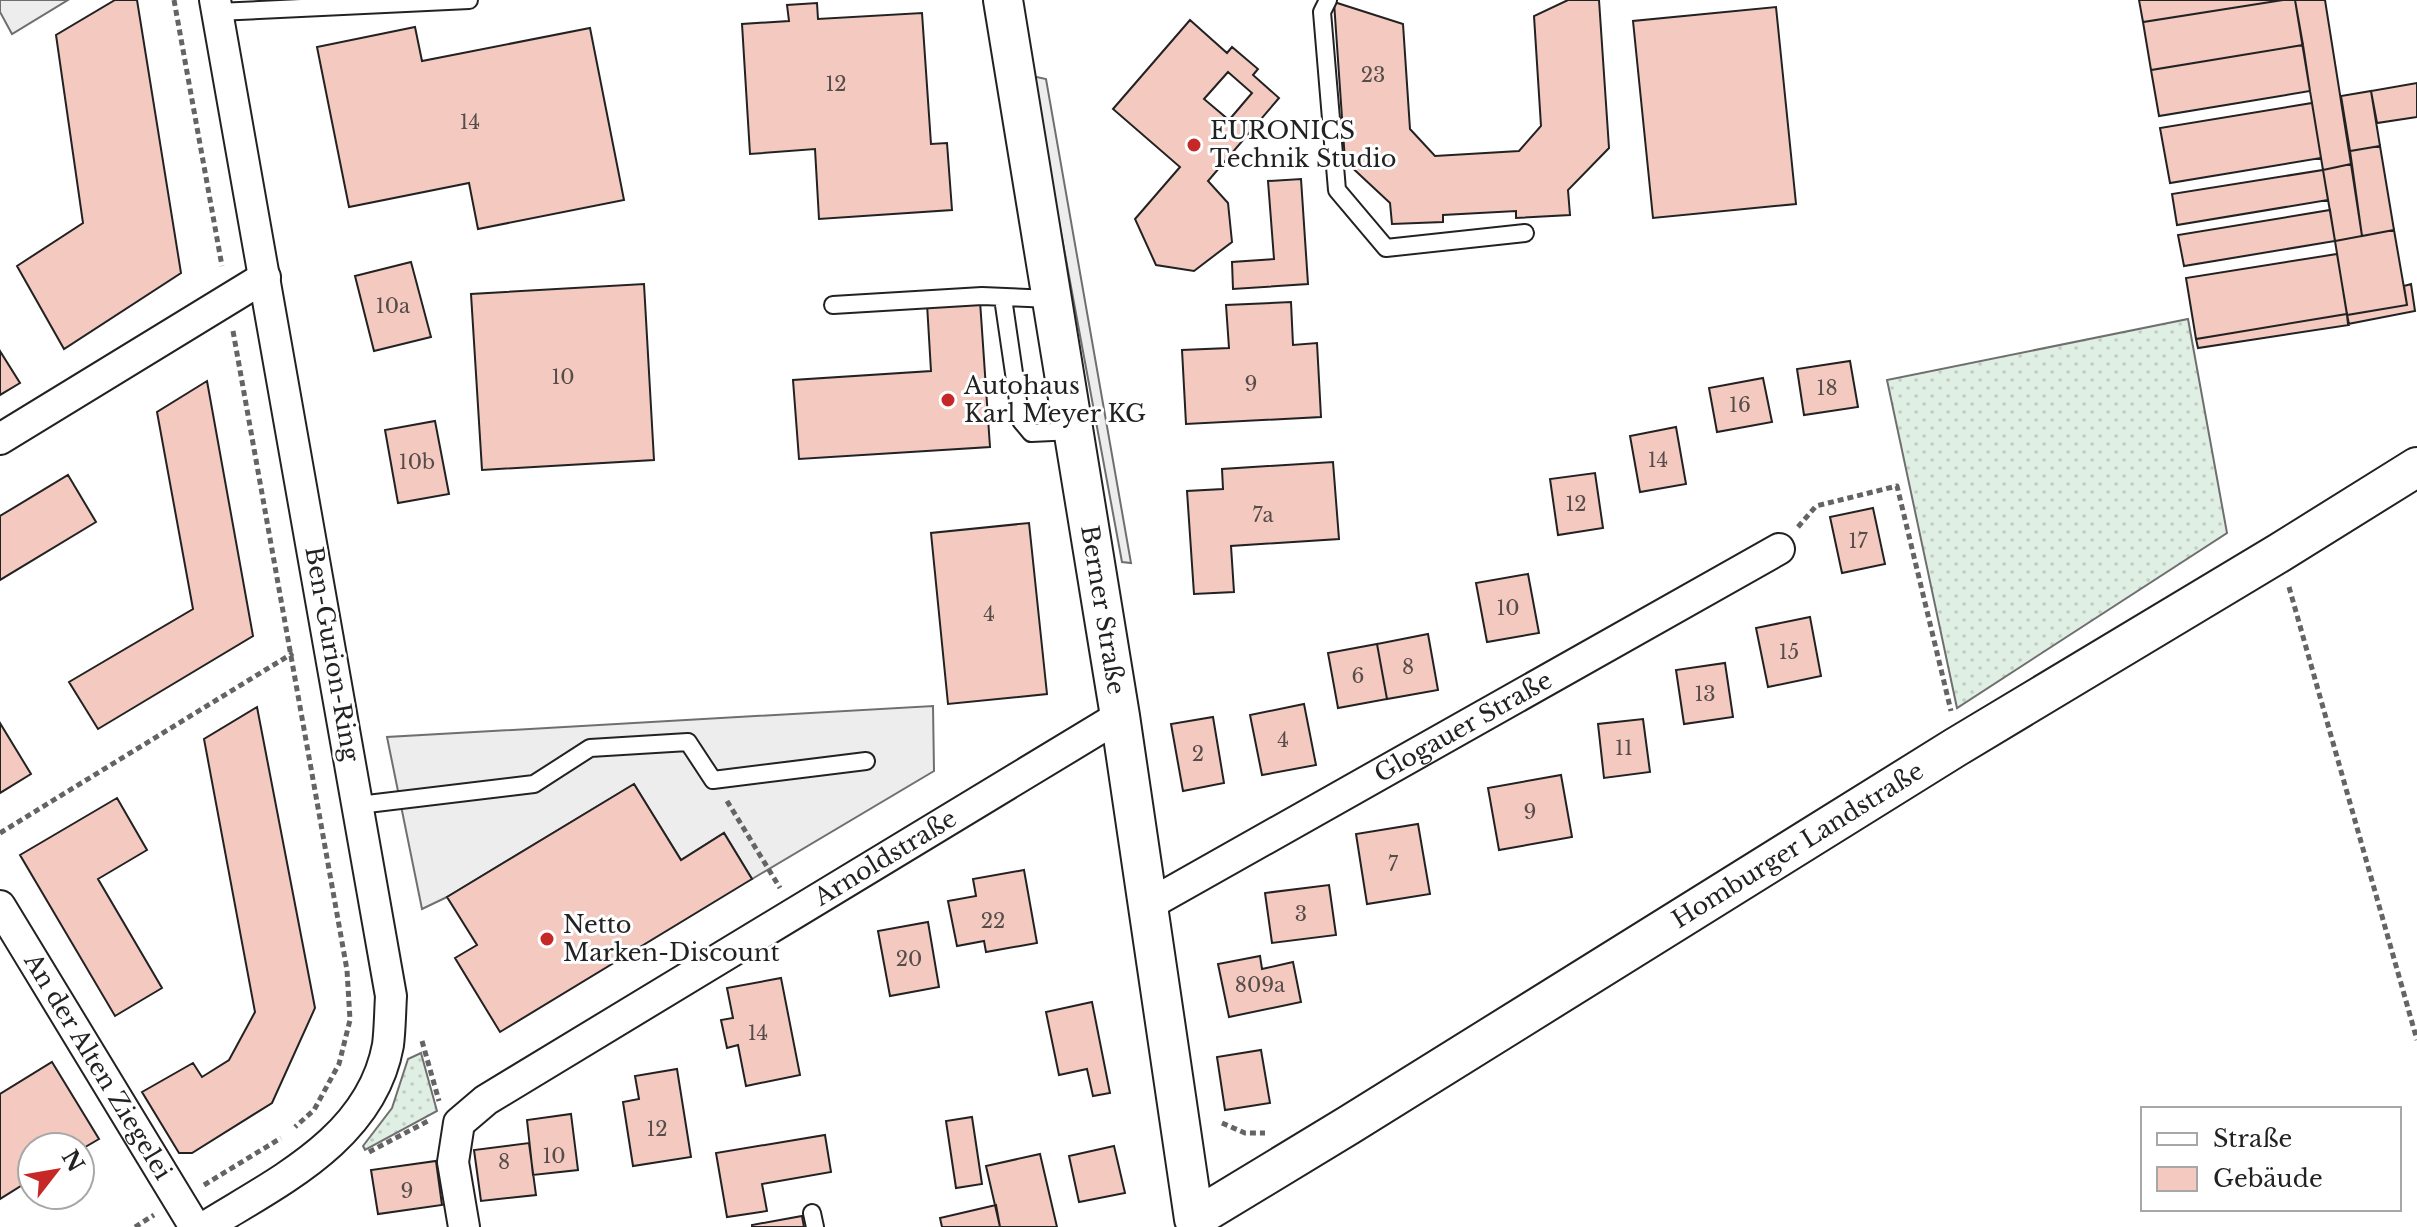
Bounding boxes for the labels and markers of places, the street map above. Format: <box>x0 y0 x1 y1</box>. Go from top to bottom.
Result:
place label: EURONICS Technik Studio <box>1210 116 1396 173</box>
marker: EURONICS Technik Studio <box>1185 136 1203 154</box>
place label: Autohaus Karl Meyer KG <box>963 371 1146 428</box>
marker: Autohaus Karl Meyer KG <box>939 391 957 409</box>
place label: Netto Marken-Discount <box>563 910 779 967</box>
marker: Netto Marken-Discount <box>538 930 556 948</box>

